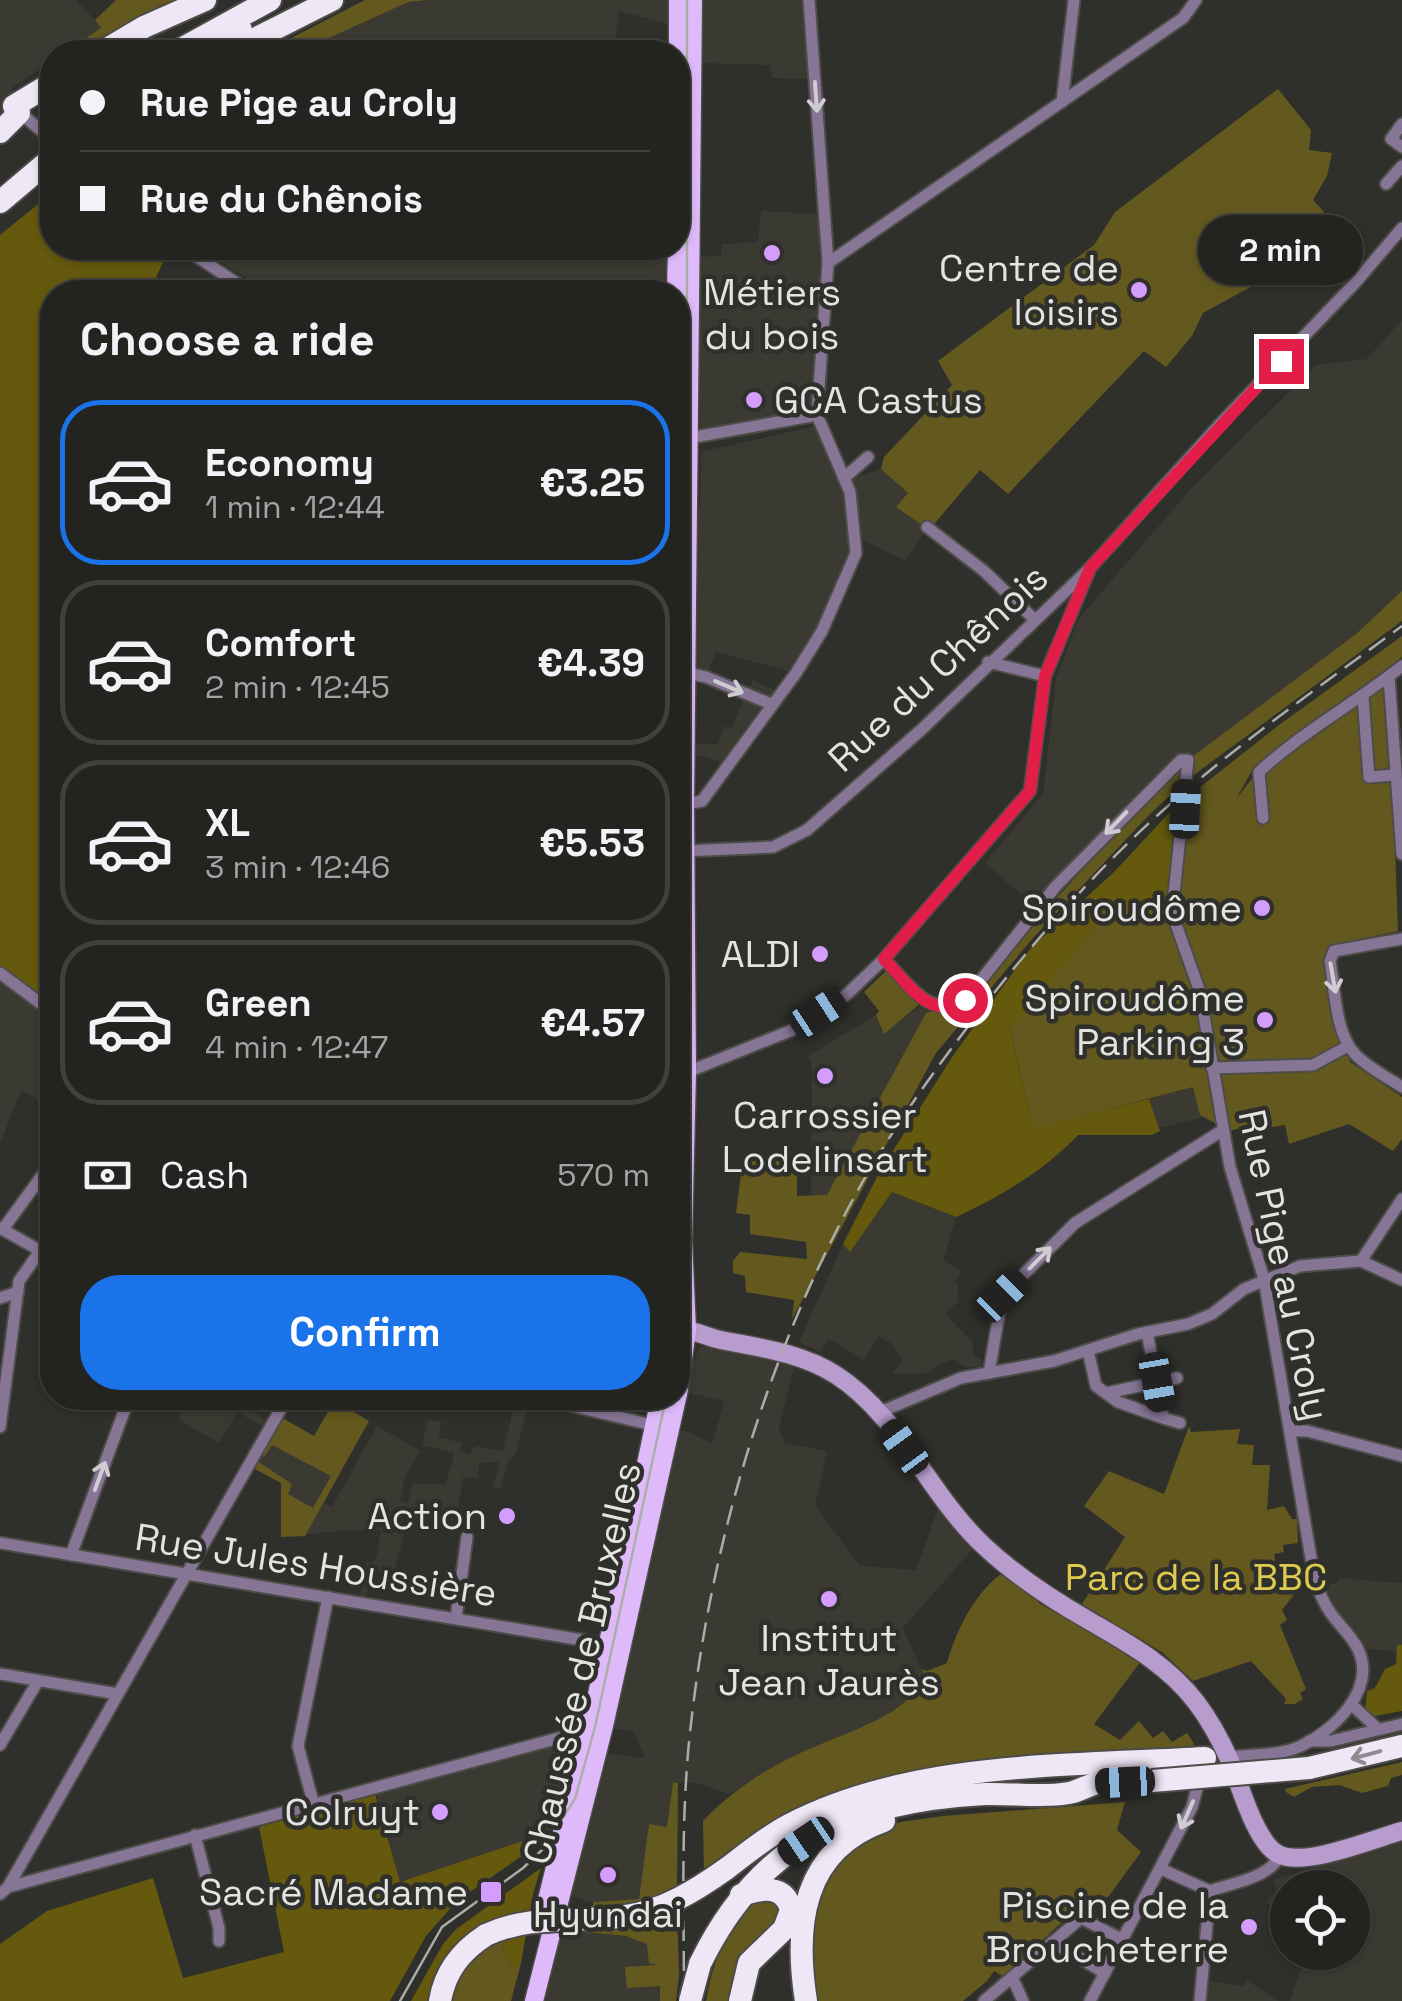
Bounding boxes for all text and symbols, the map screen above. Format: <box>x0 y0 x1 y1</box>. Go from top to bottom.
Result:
text: Rue Pige au Croly <box>140 79 458 127</box>
one-way arrow <box>807 81 826 113</box>
text: Rue du Chênois <box>140 175 423 223</box>
callout: 2 min <box>1198 216 1364 286</box>
text: 2 min <box>1239 230 1322 270</box>
marker: Métiers du bois <box>761 242 783 264</box>
place label: Centre de loisirs <box>939 244 1119 336</box>
place label: Métiers du bois <box>703 268 841 360</box>
marker: Centre de loisirs <box>1128 279 1150 301</box>
text: Choose a ride <box>80 311 375 368</box>
route end <box>1259 339 1304 384</box>
place label: GCA Castus <box>774 376 983 424</box>
marker: GCA Castus <box>743 389 765 411</box>
icon: car <box>85 438 175 528</box>
text: Economy <box>205 439 374 487</box>
text: €3.25 <box>539 459 645 507</box>
text: 1 min · 12:44 <box>205 487 385 527</box>
street label: Rue du Chênois <box>818 554 1058 782</box>
icon: car <box>85 618 175 708</box>
text: Comfort <box>205 619 356 667</box>
text: €4.39 <box>537 639 645 687</box>
text: 2 min · 12:45 <box>205 667 390 707</box>
one-way arrow <box>714 679 744 697</box>
car <box>1168 778 1202 840</box>
icon: car <box>85 798 175 888</box>
text: XL <box>205 799 250 847</box>
one-way arrow <box>1105 810 1128 835</box>
text: €5.53 <box>539 819 645 867</box>
text: 3 min · 12:46 <box>205 847 390 887</box>
place label: Spiroudôme <box>1021 884 1242 932</box>
marker: Spiroudôme <box>1251 897 1273 919</box>
place label: ALDI <box>721 930 800 978</box>
marker: ALDI <box>809 943 831 965</box>
one-way arrow <box>1324 961 1343 993</box>
place label: Spiroudôme Parking 3 <box>1024 974 1245 1066</box>
icon: car <box>85 978 175 1068</box>
route start <box>943 978 988 1023</box>
text: Green <box>205 979 312 1027</box>
car <box>785 984 851 1042</box>
text: €4.57 <box>540 999 645 1047</box>
marker: Spiroudôme Parking 3 <box>1254 1009 1276 1031</box>
text: 4 min · 12:47 <box>205 1027 388 1067</box>
marker: Carrossier Lodelinsart <box>814 1065 836 1087</box>
place label: Carrossier Lodelinsart <box>722 1091 928 1183</box>
street label: Rue Pige au Croly <box>1228 1105 1340 1425</box>
icon: cash <box>80 1148 135 1203</box>
text: Cash <box>160 1151 249 1199</box>
text: 570 m <box>557 1155 650 1195</box>
one-way arrow <box>1028 1246 1052 1270</box>
car <box>970 1264 1034 1328</box>
button: Confirm <box>80 1275 650 1390</box>
car <box>1137 1350 1177 1414</box>
car <box>874 1414 934 1480</box>
street label: Chaussée de Bruxelles <box>512 1457 652 1869</box>
one-way arrow <box>92 1462 110 1493</box>
place label: Action <box>368 1492 487 1540</box>
marker: Action <box>496 1505 518 1527</box>
street label: Rue Jules Houssière <box>132 1513 500 1617</box>
park label: Parc de la BBC <box>1065 1553 1327 1601</box>
marker: Institut Jean Jaurès <box>818 1588 840 1610</box>
place label: Institut Jean Jaurès <box>718 1614 940 1706</box>
one-way arrow <box>1351 1747 1382 1766</box>
car <box>1094 1765 1156 1799</box>
place label: Colruyt <box>284 1788 420 1836</box>
one-way arrow <box>1177 1799 1195 1830</box>
marker: Colruyt <box>429 1801 451 1823</box>
car <box>773 1812 839 1870</box>
marker: Hyundai <box>597 1864 619 1886</box>
place label: Sacré Madame <box>199 1868 468 1916</box>
map controls <box>1270 1870 1370 1970</box>
button: locate <box>1270 1870 1370 1970</box>
marker: Sacré Madame <box>478 1879 504 1905</box>
place label: Piscine de la Broucheterre <box>986 1881 1229 1973</box>
place label: Hyundai <box>533 1890 683 1938</box>
marker: Piscine de la Broucheterre <box>1238 1916 1260 1938</box>

